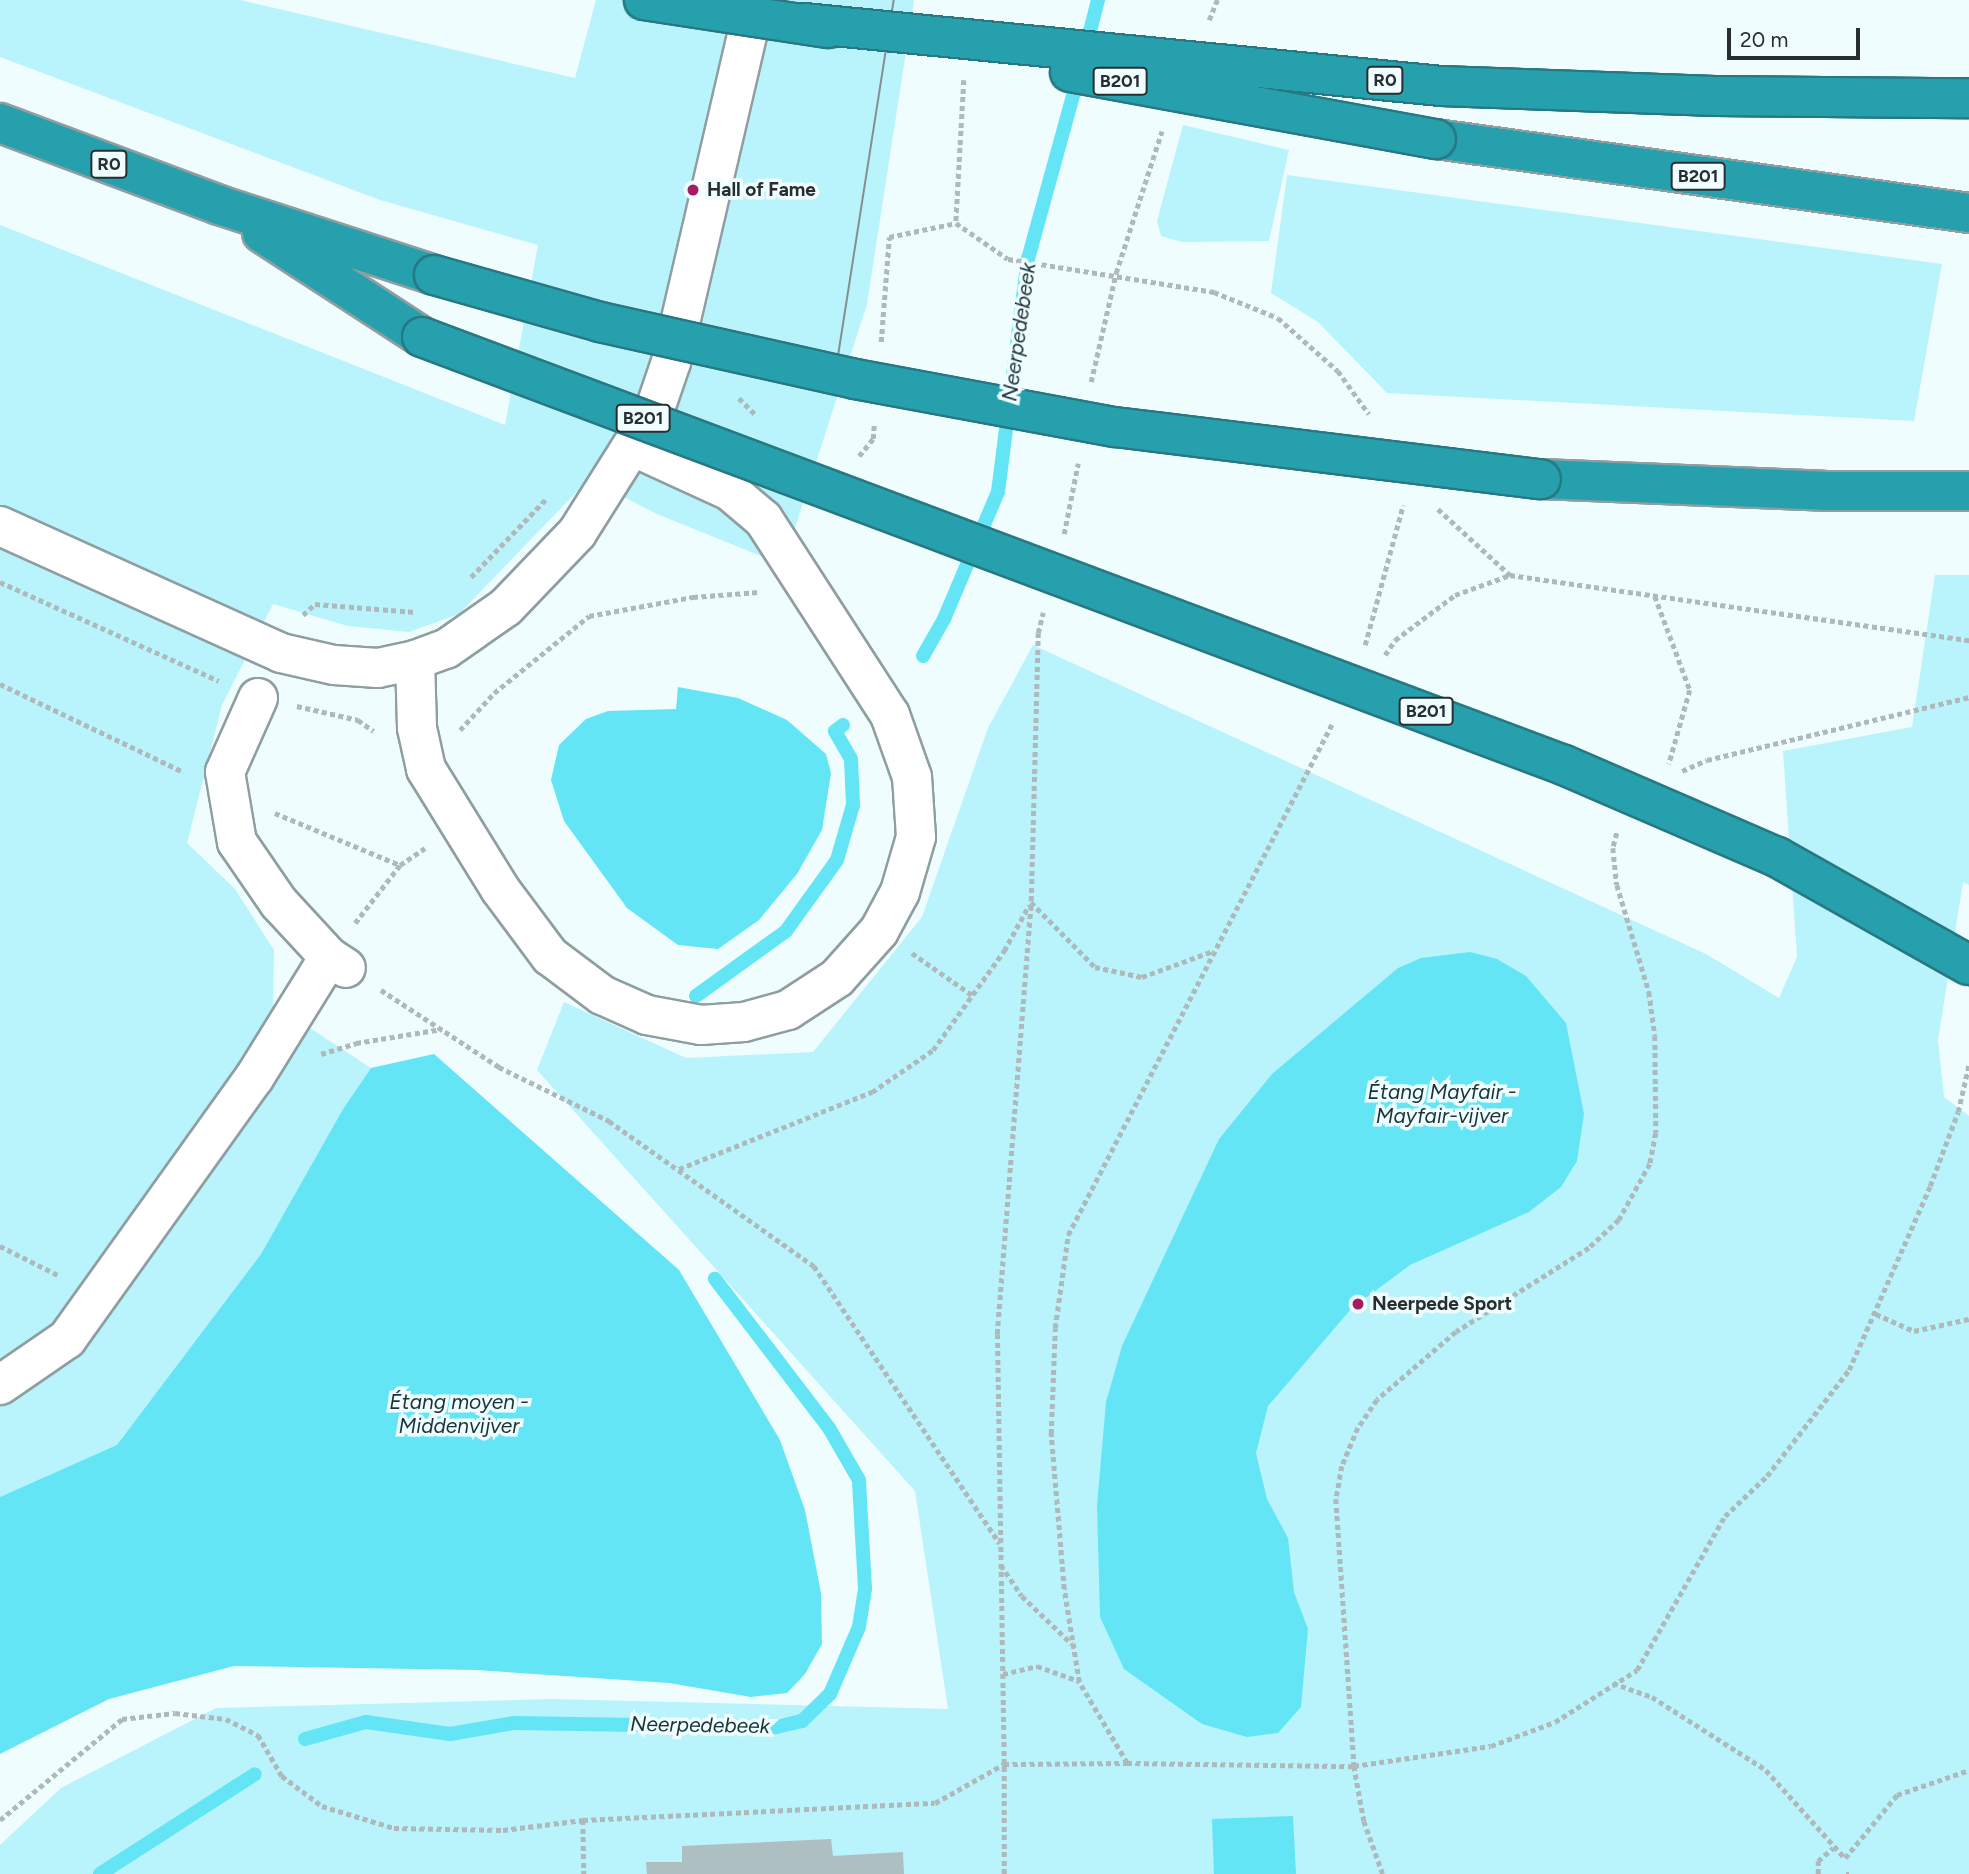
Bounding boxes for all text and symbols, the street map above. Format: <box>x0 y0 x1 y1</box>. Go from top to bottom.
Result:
scale bar <box>1731 14 1864 58</box>
text: 20 m <box>1740 27 1788 52</box>
road number: B201 <box>1092 66 1148 96</box>
road number: R0 <box>1366 66 1404 94</box>
road number: R0 <box>90 149 128 178</box>
road number: B201 <box>1670 162 1726 190</box>
place label: Hall of Fame <box>707 179 816 201</box>
marker: Hall of Fame <box>685 182 701 198</box>
water label: Neerpedebeek <box>997 261 1041 403</box>
road number: B201 <box>615 404 671 432</box>
road number: B201 <box>1398 696 1454 726</box>
water label: Étang Mayfair - Mayfair-vijver <box>1367 1079 1517 1129</box>
place label: Neerpede Sport <box>1372 1293 1512 1315</box>
marker: Neerpede Sport <box>1350 1296 1366 1312</box>
water label: Étang moyen - Middenvijver <box>389 1389 529 1439</box>
water label: Neerpedebeek <box>630 1711 770 1739</box>

